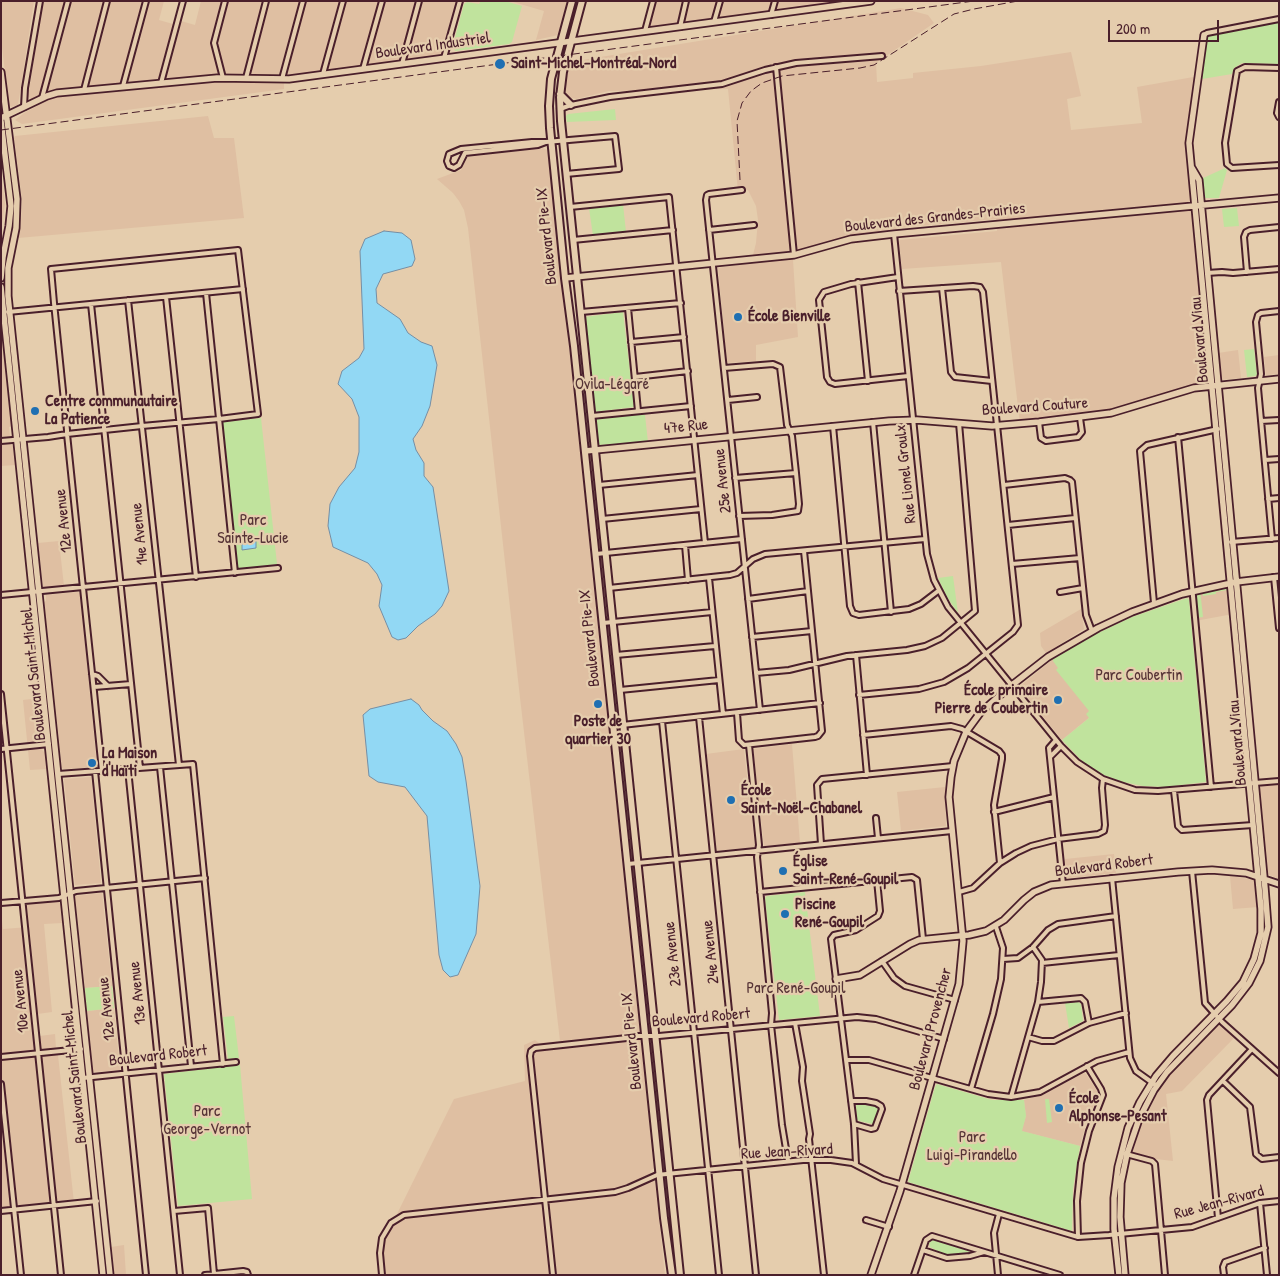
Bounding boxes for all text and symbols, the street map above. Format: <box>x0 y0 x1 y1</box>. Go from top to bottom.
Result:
scale bar <box>1110 10 1221 42</box>
text: 200 m <box>1116 18 1150 39</box>
street label: Boulevard Industriel <box>374 28 492 64</box>
place label: Saint-Michel–Montréal-Nord <box>511 54 676 74</box>
marker: Saint-Michel–Montréal-Nord <box>493 57 507 71</box>
street label: Boulevard Pie-IX <box>532 186 562 286</box>
street label: Boulevard des Grandes-Prairies <box>844 199 1026 237</box>
street label: Boulevard Viau <box>1187 297 1213 383</box>
place label: École Bienville <box>748 307 831 327</box>
marker: École Bienville <box>732 311 744 323</box>
park label: Ovila-Légaré <box>575 375 649 395</box>
place label: Centre communautaire La Patience <box>45 392 178 430</box>
street label: Boulevard Couture <box>981 394 1089 420</box>
marker: Centre communautaire La Patience <box>29 405 41 417</box>
street label: 47e Rue <box>663 415 709 439</box>
street label: Rue Lionel Groulx <box>891 424 921 524</box>
street label: 25e Avenue <box>710 448 736 514</box>
street label: 12e Avenue <box>51 488 77 554</box>
street label: 14e Avenue <box>127 502 153 566</box>
park label: Parc Sainte-Lucie <box>217 511 289 549</box>
street label: Boulevard Pie-IX <box>575 588 605 688</box>
street label: Boulevard Saint-Michel <box>17 607 51 741</box>
park label: Parc Coubertin <box>1095 666 1183 686</box>
place label: École primaire Pierre de Coubertin <box>935 681 1048 719</box>
marker: École primaire Pierre de Coubertin <box>1052 694 1064 706</box>
marker: Poste de quartier 30 <box>592 698 604 710</box>
street label: Boulevard Viau <box>1225 700 1251 786</box>
place label: Poste de quartier 30 <box>565 712 631 750</box>
place label: La Maison d'Haïti <box>102 744 157 782</box>
marker: La Maison d'Haïti <box>86 757 98 769</box>
place label: École Saint-Noël-Chabanel <box>741 781 862 819</box>
marker: École Saint-Noël-Chabanel <box>725 794 737 806</box>
street label: Boulevard Robert <box>1054 850 1154 882</box>
place label: Église Saint-René-Goupil <box>793 852 898 890</box>
marker: Église Saint-René-Goupil <box>777 865 789 877</box>
place label: Piscine René-Goupil <box>795 895 864 933</box>
marker: Piscine René-Goupil <box>779 908 791 920</box>
street label: 24e Avenue <box>698 919 724 985</box>
street label: 23e Avenue <box>660 921 686 987</box>
street label: 13e Avenue <box>125 960 151 1026</box>
street label: Boulevard Provencher <box>905 966 957 1092</box>
street label: 10e Avenue <box>8 968 34 1034</box>
street label: 12e Avenue <box>94 976 120 1042</box>
park label: Parc René-Goupil <box>747 979 845 999</box>
street label: Boulevard Pie-IX <box>617 991 647 1091</box>
street label: Boulevard Robert <box>651 1004 751 1032</box>
street label: Boulevard Saint-Michel <box>58 1010 92 1144</box>
street label: Boulevard Robert <box>108 1041 208 1071</box>
place label: École Alphonse-Pesant <box>1069 1089 1167 1127</box>
park label: Parc George-Vernot <box>163 1102 251 1140</box>
marker: École Alphonse-Pesant <box>1053 1102 1065 1114</box>
park label: Parc Luigi-Pirandello <box>927 1128 1017 1166</box>
street label: Rue Jean-Rivard <box>741 1140 833 1164</box>
street label: Rue Jean-Rivard <box>1172 1182 1266 1224</box>

